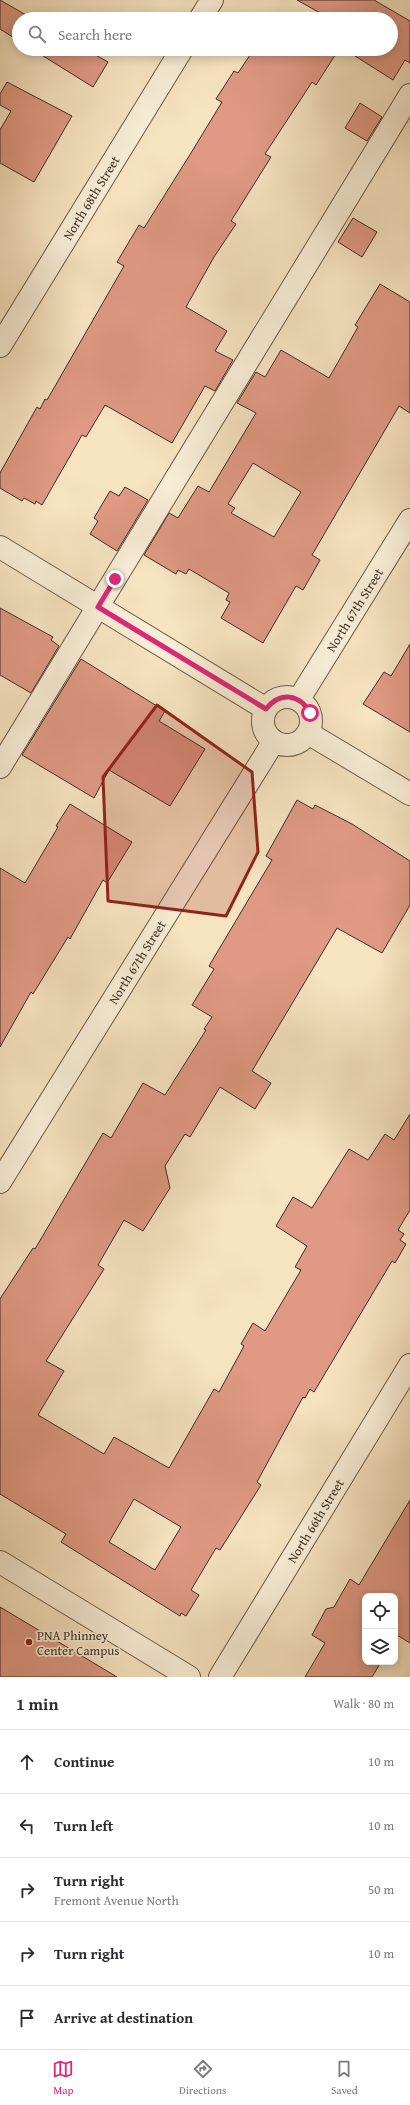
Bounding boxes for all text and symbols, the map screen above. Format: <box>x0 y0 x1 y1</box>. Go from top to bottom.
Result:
search box <box>12 12 398 56</box>
icon: search <box>26 23 48 45</box>
text: Search here <box>58 24 132 45</box>
street label: North 68th Street <box>58 152 125 244</box>
street label: North 67th Street <box>322 564 388 656</box>
route end <box>106 570 124 588</box>
route start <box>301 704 319 722</box>
street label: North 67th Street <box>104 916 171 1008</box>
street label: North 66th Street <box>283 1475 349 1567</box>
map controls <box>362 1593 398 1665</box>
button: locate <box>362 1593 398 1629</box>
place label: PNA Phinney Center Campus <box>37 1626 119 1660</box>
button: layers <box>362 1629 398 1665</box>
marker: PNA Phinney Center Campus <box>24 1637 34 1647</box>
text: 1 min <box>16 1691 58 1716</box>
text: Walk · 80 m <box>333 1694 394 1713</box>
icon: ahead <box>16 1751 38 1773</box>
text: Continue <box>54 1751 115 1772</box>
text: 10 m <box>368 1752 394 1771</box>
icon: left <box>16 1815 38 1837</box>
text: Turn left <box>54 1815 113 1836</box>
text: 10 m <box>368 1816 394 1835</box>
text: Turn right <box>54 1870 125 1891</box>
icon: right <box>16 1879 38 1901</box>
text: 50 m <box>368 1880 394 1899</box>
text: Fremont Avenue North <box>54 1891 179 1910</box>
icon: right <box>16 1943 38 1965</box>
text: Turn right <box>54 1943 125 1964</box>
text: 10 m <box>368 1944 394 1963</box>
icon: arrive <box>16 2007 38 2029</box>
text: Arrive at destination <box>54 2007 193 2028</box>
tab: Map <box>52 2058 74 2098</box>
tab: Directions <box>179 2058 226 2098</box>
tab: Saved <box>331 2058 358 2098</box>

